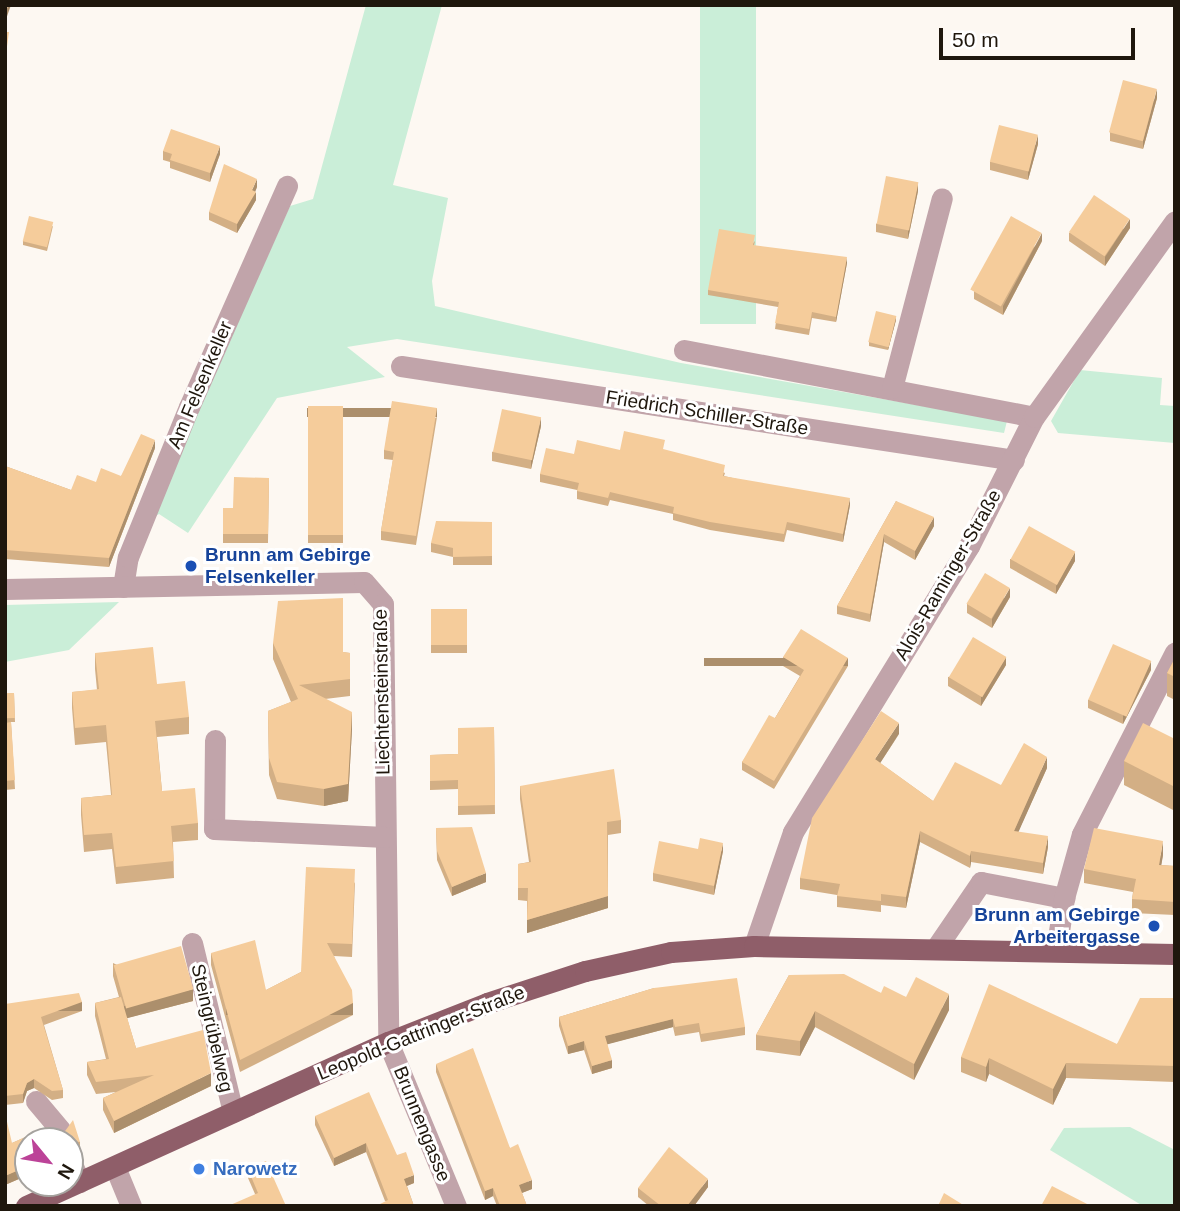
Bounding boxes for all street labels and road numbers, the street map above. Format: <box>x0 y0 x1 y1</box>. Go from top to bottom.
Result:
street label: Am Felsenkeller <box>163 318 237 452</box>
street label: Friedrich Schiller-Straße <box>604 386 810 440</box>
street label: Alois-Raminger-Straße <box>890 486 1006 664</box>
street label: Liechtensteinstraße <box>369 609 395 775</box>
street label: Steingrübelweg <box>186 962 238 1094</box>
street label: Leopold-Gattringer-Straße <box>314 981 528 1085</box>
street label: Brunnengasse <box>388 1063 456 1185</box>

